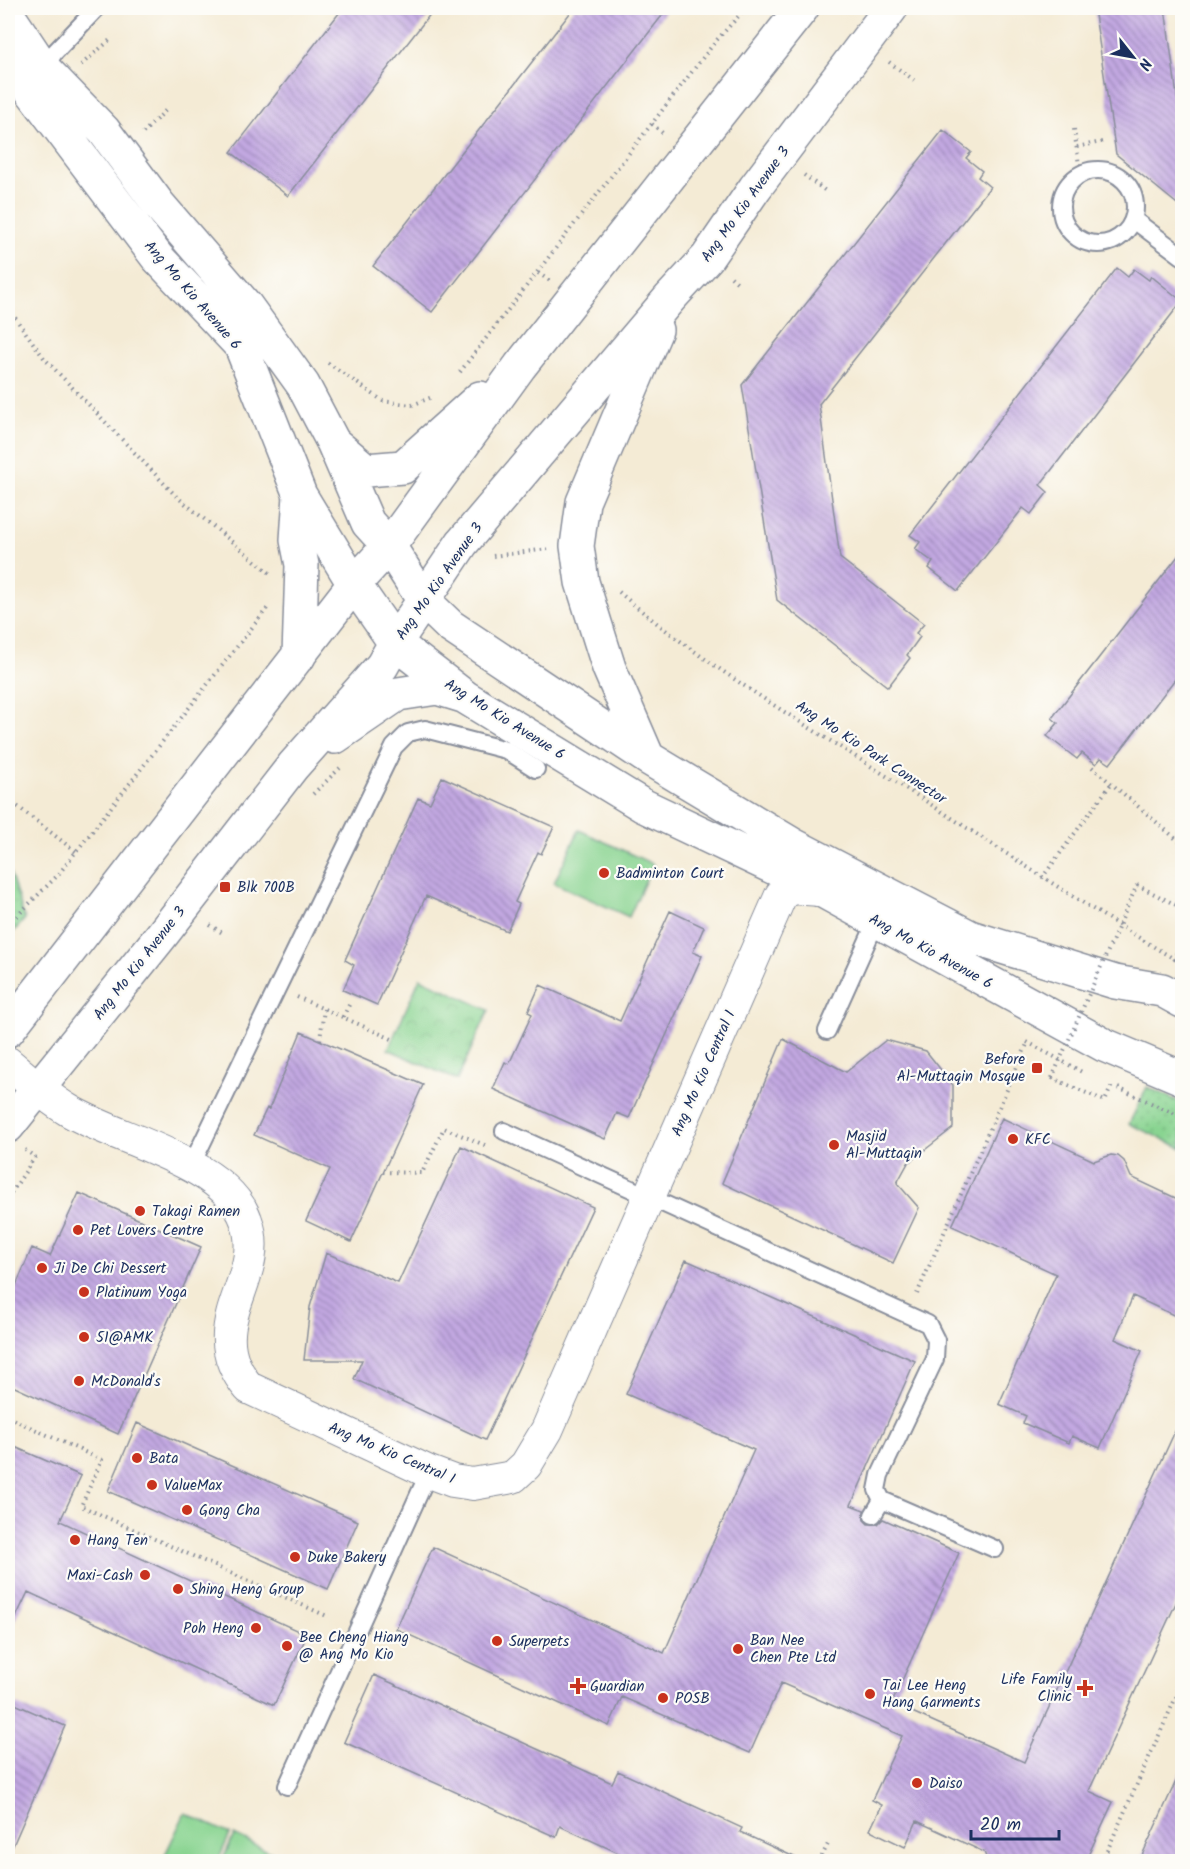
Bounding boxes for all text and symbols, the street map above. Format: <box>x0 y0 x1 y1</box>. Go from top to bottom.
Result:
north arrow <box>1103 27 1163 87</box>
text: N <box>1131 53 1158 75</box>
street label: Ang Mo Kio Avenue 3 <box>695 141 797 268</box>
street label: Ang Mo Kio Avenue 6 <box>138 235 247 356</box>
street label: Ang Mo Kio Avenue 3 <box>390 517 490 645</box>
street label: Ang Mo Kio Avenue 6 <box>439 673 570 767</box>
street label: Ang Mo Kio Park Connector <box>790 695 952 811</box>
place label: Badminton Court <box>616 862 724 886</box>
marker: Badminton Court <box>597 866 611 880</box>
place label: Blk 700B <box>237 876 295 900</box>
marker: Blk 700B <box>218 880 232 894</box>
street label: Ang Mo Kio Avenue 3 <box>88 901 192 1026</box>
street label: Ang Mo Kio Avenue 6 <box>864 908 997 996</box>
street label: Ang Mo Kio Central 1 <box>665 1006 743 1140</box>
place label: Before Al-Muttaqin Mosque <box>897 1048 1025 1089</box>
marker: Before Al-Muttaqin Mosque <box>1030 1061 1044 1075</box>
place label: Masjid Al-Muttaqin <box>846 1125 922 1166</box>
place label: KFC <box>1025 1128 1051 1152</box>
marker: KFC <box>1006 1132 1020 1146</box>
marker: Masjid Al-Muttaqin <box>827 1138 841 1152</box>
place label: Takagi Ramen <box>152 1200 240 1224</box>
marker: Takagi Ramen <box>133 1204 147 1218</box>
place label: Pet Lovers Centre <box>90 1219 204 1243</box>
marker: Pet Lovers Centre <box>71 1223 85 1237</box>
place label: Ji De Chi Dessert <box>54 1257 167 1281</box>
marker: Ji De Chi Dessert <box>35 1261 49 1275</box>
place label: Platinum Yoga <box>96 1281 187 1305</box>
marker: Platinum Yoga <box>77 1285 91 1299</box>
place label: 51@AMK <box>96 1326 153 1350</box>
marker: 51@AMK <box>77 1330 91 1344</box>
place label: McDonald's <box>91 1370 161 1394</box>
marker: McDonald's <box>72 1374 86 1388</box>
street label: Ang Mo Kio Central 1 <box>324 1416 459 1492</box>
place label: Bata <box>149 1447 178 1471</box>
marker: Bata <box>130 1451 144 1465</box>
place label: ValueMax <box>164 1474 223 1498</box>
marker: ValueMax <box>145 1478 159 1492</box>
place label: Gong Cha <box>199 1499 260 1523</box>
marker: Gong Cha <box>180 1503 194 1517</box>
place label: Hang Ten <box>87 1529 148 1553</box>
marker: Hang Ten <box>68 1533 82 1547</box>
place label: Duke Bakery <box>307 1546 387 1570</box>
marker: Duke Bakery <box>288 1550 302 1564</box>
place label: Maxi-Cash <box>67 1564 133 1588</box>
marker: Maxi-Cash <box>138 1568 152 1582</box>
place label: Shing Heng Group <box>190 1578 304 1602</box>
marker: Shing Heng Group <box>171 1582 185 1596</box>
place label: Poh Heng <box>183 1617 244 1641</box>
marker: Poh Heng <box>249 1621 263 1635</box>
place label: Bee Cheng Hiang @ Ang Mo Kio <box>299 1626 409 1667</box>
place label: Ban Nee Chen Pte Ltd <box>750 1629 836 1670</box>
place label: Superpets <box>509 1630 570 1654</box>
marker: Superpets <box>490 1634 504 1648</box>
marker: Bee Cheng Hiang @ Ang Mo Kio <box>280 1639 294 1653</box>
marker: Ban Nee Chen Pte Ltd <box>731 1642 745 1656</box>
place label: Life Family Clinic <box>1001 1668 1073 1709</box>
place label: Tai Lee Heng Hang Garments <box>882 1674 981 1715</box>
place label: Guardian <box>590 1675 644 1699</box>
marker: Guardian <box>571 1679 585 1693</box>
marker: Life Family Clinic <box>1076 1679 1094 1697</box>
place label: POSB <box>675 1687 710 1711</box>
marker: Tai Lee Heng Hang Garments <box>863 1687 877 1701</box>
marker: POSB <box>656 1691 670 1705</box>
place label: Daiso <box>929 1772 963 1796</box>
marker: Daiso <box>910 1776 924 1790</box>
scale bar <box>971 1803 1060 1841</box>
text: 20 m <box>980 1811 1021 1840</box>

